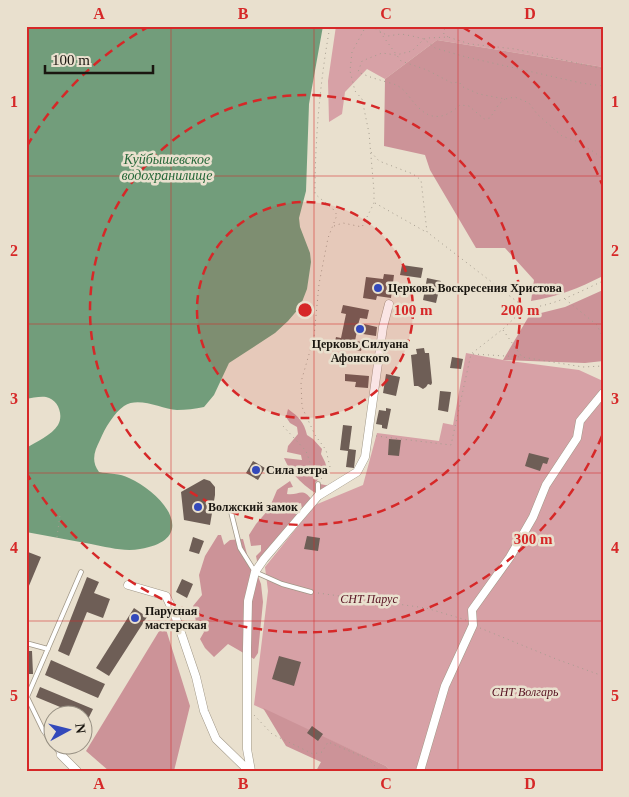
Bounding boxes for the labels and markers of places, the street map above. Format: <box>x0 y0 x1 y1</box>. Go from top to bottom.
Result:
place label: Церковь Воскресения Христова <box>388 281 562 295</box>
marker: Церковь Воскресения Христова <box>372 282 384 294</box>
centre of rings <box>296 301 314 319</box>
marker: Церковь Силуана Афонского <box>354 323 366 335</box>
place label: Церковь Силуана Афонского <box>312 337 408 365</box>
place label: Сила ветра <box>266 463 328 477</box>
marker: Сила ветра <box>250 464 262 476</box>
place label: Волжский замок <box>208 500 298 514</box>
marker: Волжский замок <box>192 501 204 513</box>
place label: Парусная мастерская <box>145 604 207 632</box>
marker: Парусная мастерская <box>129 612 141 624</box>

